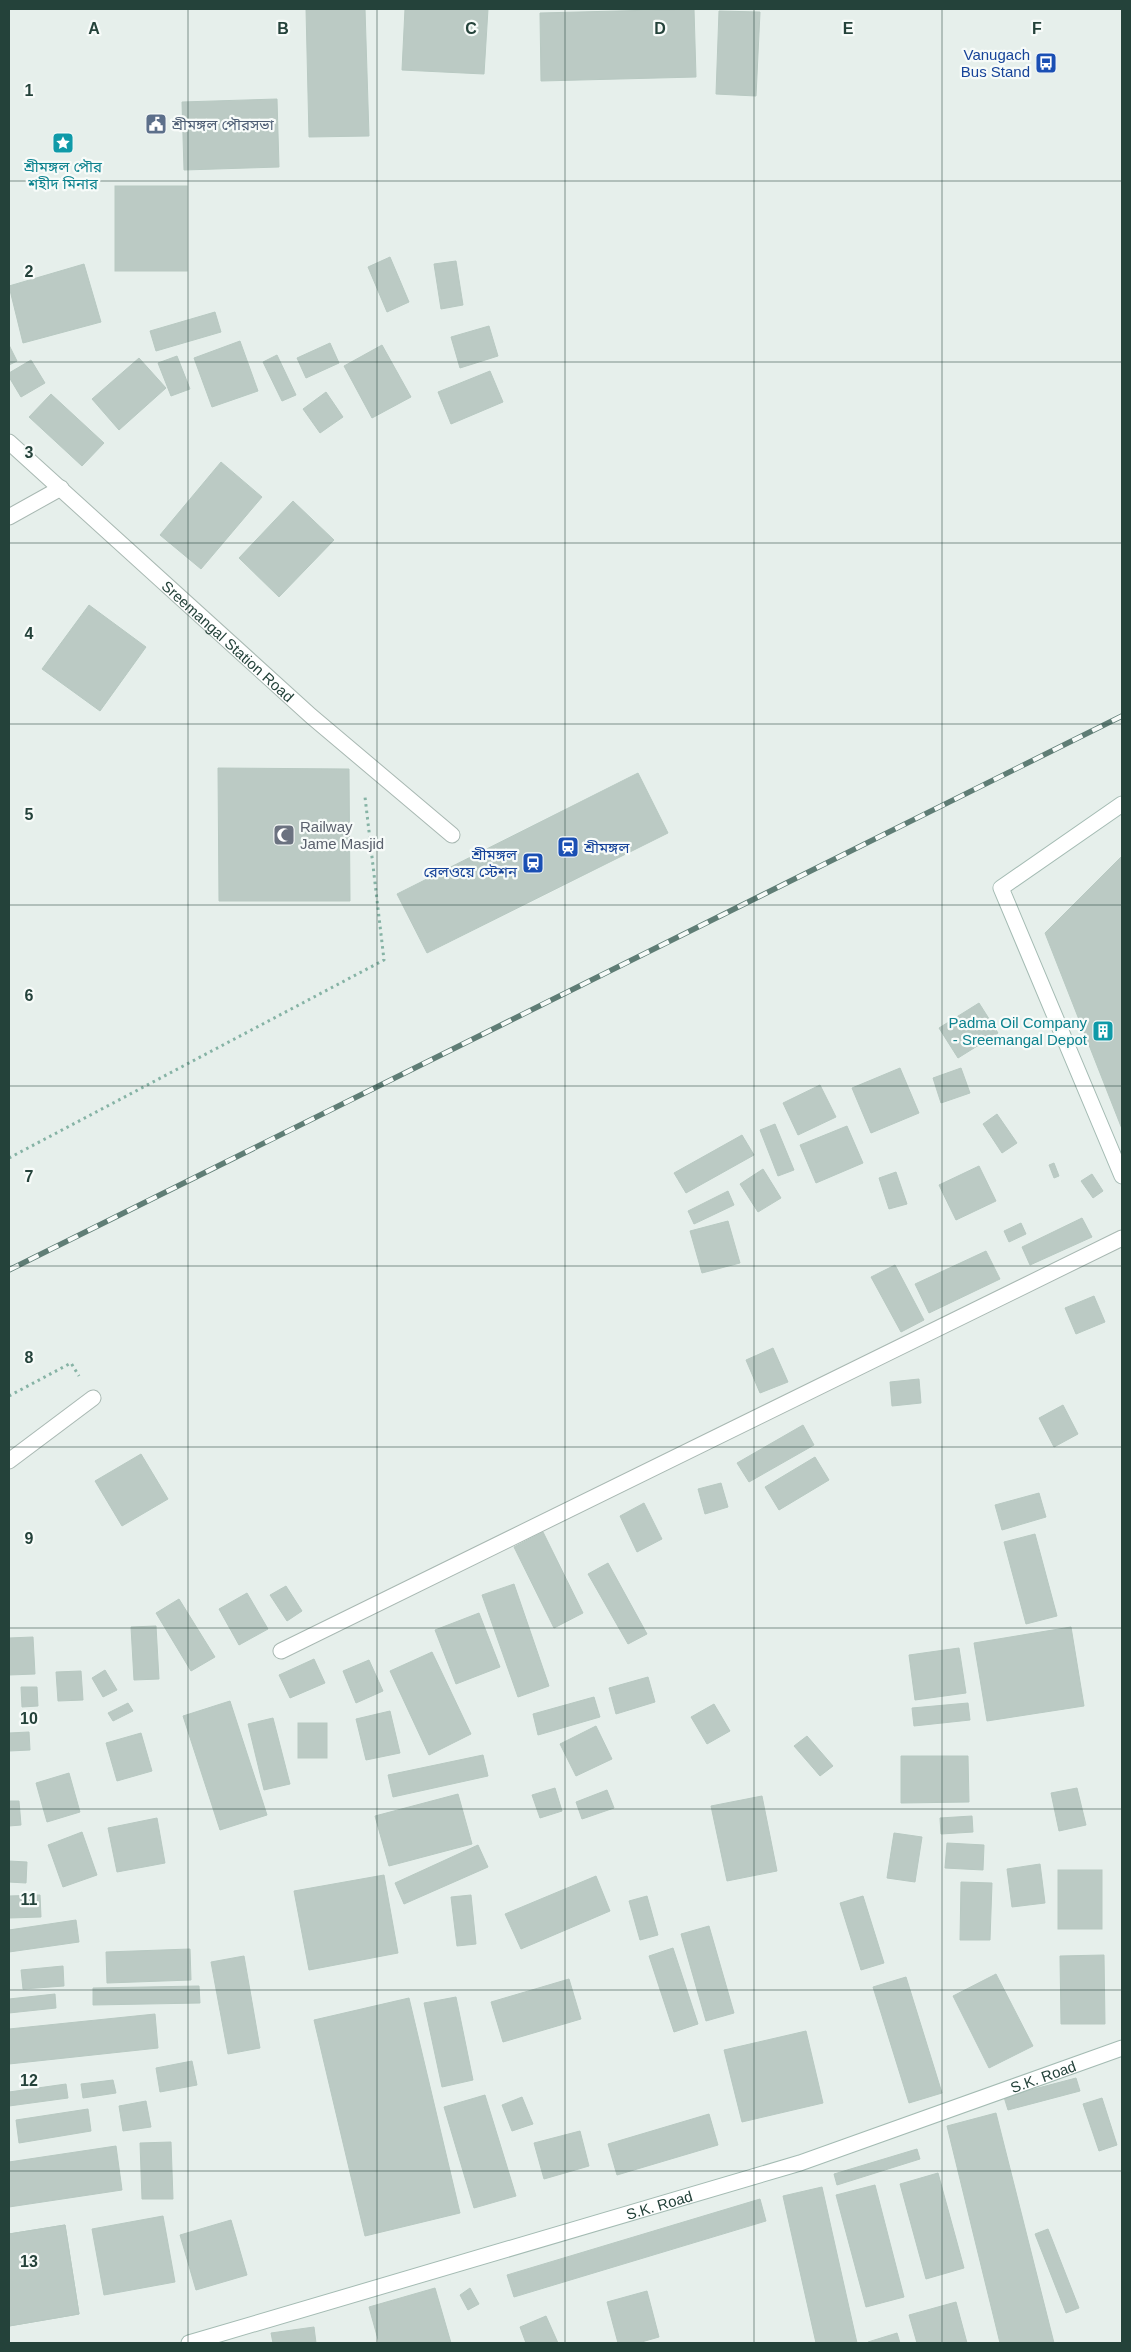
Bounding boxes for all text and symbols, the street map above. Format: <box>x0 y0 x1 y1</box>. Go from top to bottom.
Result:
text: A <box>88 20 100 37</box>
text: B <box>277 20 289 37</box>
text: C <box>465 20 477 37</box>
text: D <box>654 20 666 37</box>
text: E <box>843 20 854 37</box>
text: F <box>1032 20 1042 37</box>
place label: Vanugach Bus Stand <box>961 46 1030 80</box>
bus stop icon: Vanugach Bus Stand <box>1034 51 1058 75</box>
text: 1 <box>25 82 34 99</box>
public building icon: শ্রীমঙ্গল পৌরসভা <box>144 112 168 136</box>
place label: শ্রীমঙ্গল পৌরসভা <box>171 116 275 133</box>
place icon: শ্রীমঙ্গল পৌর শহীদ মিনার <box>51 131 75 155</box>
place label: শ্রীমঙ্গল পৌর শহীদ মিনার <box>23 158 103 192</box>
text: 2 <box>25 263 34 280</box>
text: 3 <box>25 444 34 461</box>
street label: Sreemangal Station Road <box>159 577 298 705</box>
text: 4 <box>25 625 34 642</box>
text: 5 <box>25 806 34 823</box>
place label: Railway Jame Masjid <box>300 818 384 852</box>
mosque icon: Railway Jame Masjid <box>272 823 296 847</box>
station icon: শ্রীমঙ্গল <box>556 835 580 859</box>
place label: শ্রীমঙ্গল <box>583 839 630 856</box>
place label: শ্রীমঙ্গল রেলওয়ে স্টেশন <box>423 846 518 880</box>
station icon: শ্রীমঙ্গল রেলওয়ে স্টেশন <box>521 851 545 875</box>
text: 6 <box>25 987 34 1004</box>
place label: Padma Oil Company - Sreemangal Depot <box>949 1014 1088 1048</box>
building icon: Padma Oil Company - Sreemangal Depot <box>1091 1019 1115 1043</box>
text: 7 <box>25 1168 34 1185</box>
text: 8 <box>25 1349 34 1366</box>
text: 9 <box>25 1530 34 1547</box>
text: 10 <box>20 1710 38 1727</box>
text: 11 <box>21 1891 38 1908</box>
street label: S.K. Road <box>1008 2057 1078 2096</box>
text: 12 <box>20 2072 38 2089</box>
street label: S.K. Road <box>624 2187 694 2222</box>
text: 13 <box>20 2253 38 2270</box>

